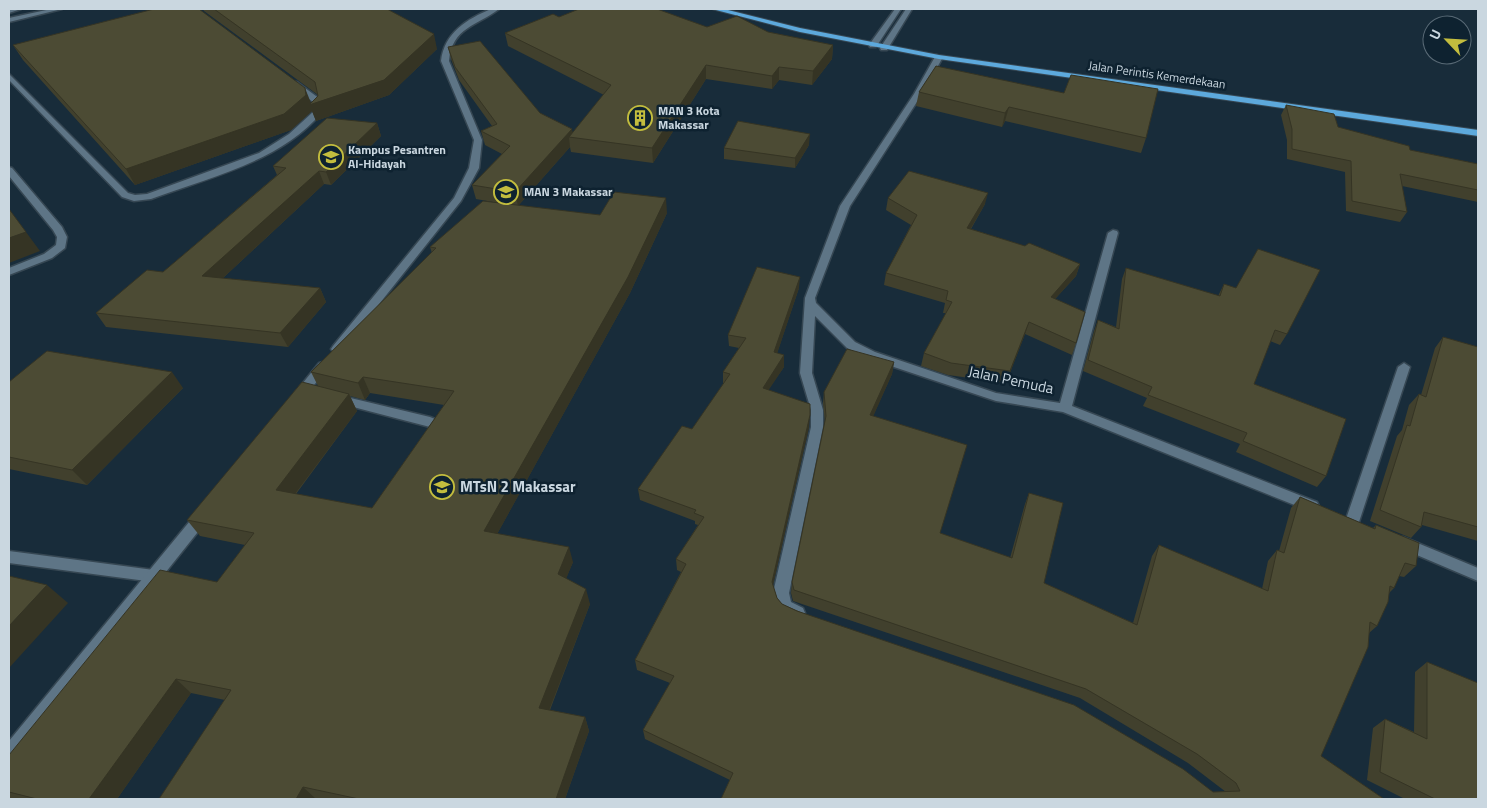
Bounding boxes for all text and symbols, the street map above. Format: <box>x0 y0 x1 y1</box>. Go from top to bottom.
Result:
north arrow <box>1422 15 1472 65</box>
text: U <box>1423 26 1446 43</box>
street label: Jalan Perintis Kemerdekaan <box>1087 55 1227 94</box>
place label: MAN 3 Kota Makassar <box>658 101 720 134</box>
building icon: MAN 3 Kota Makassar <box>627 105 653 131</box>
place label: Kampus Pesantren Al-Hidayah <box>348 140 446 173</box>
school or university icon: Kampus Pesantren Al-Hidayah <box>318 144 344 170</box>
school or university icon: MAN 3 Makassar <box>493 179 519 205</box>
place label: MAN 3 Makassar <box>524 182 613 201</box>
street label: Jalan Pemuda <box>966 359 1056 400</box>
school or university icon: MTsN 2 Makassar <box>429 474 455 500</box>
place label: MTsN 2 Makassar <box>460 475 576 498</box>

